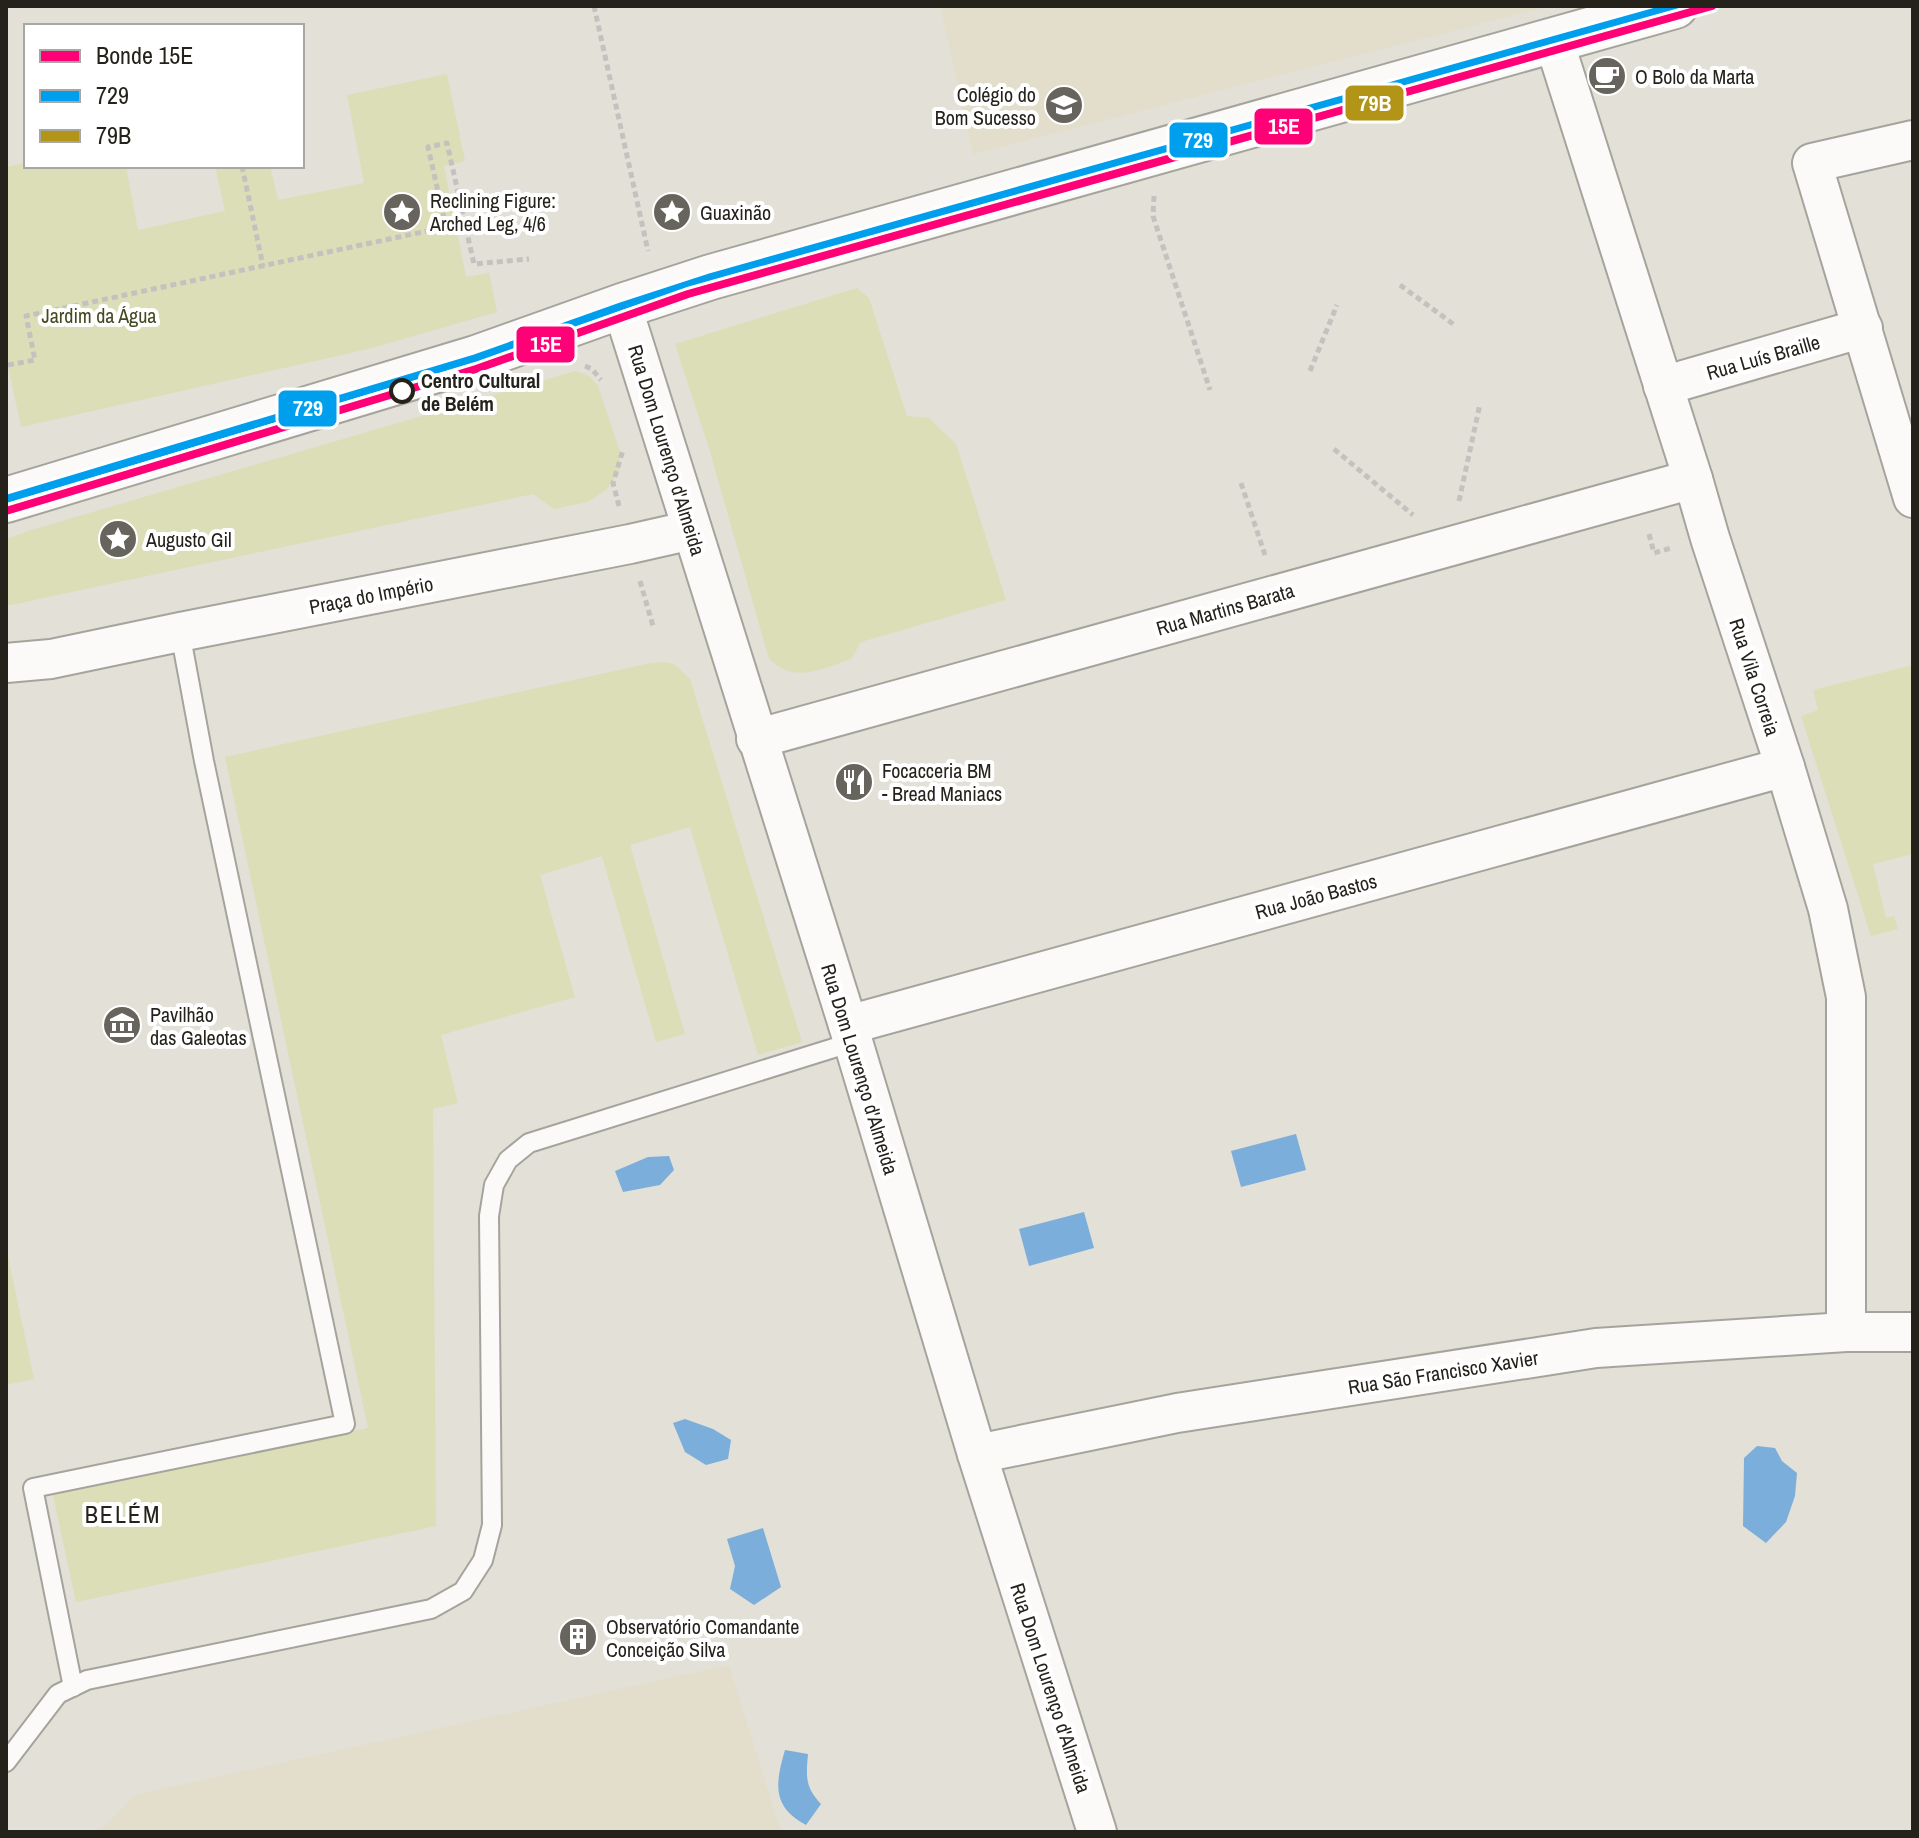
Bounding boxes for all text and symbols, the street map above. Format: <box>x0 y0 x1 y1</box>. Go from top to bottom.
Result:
legend <box>24 24 304 168</box>
text: Bonde 15E <box>96 39 193 71</box>
cafe icon: O Bolo da Marta <box>1586 55 1628 97</box>
place label: O Bolo da Marta <box>1635 63 1754 90</box>
text: 729 <box>96 79 129 111</box>
place label: Colégio do Bom Sucesso <box>935 81 1036 131</box>
school or university icon: Colégio do Bom Sucesso <box>1043 84 1085 126</box>
line badge: 79B <box>1344 84 1405 122</box>
text: 79B <box>1358 88 1392 118</box>
line badge: 15E <box>1253 107 1314 146</box>
text: 15E <box>1268 111 1300 141</box>
text: 79B <box>96 119 131 151</box>
line badge: 729 <box>1168 121 1229 159</box>
text: 729 <box>1183 125 1213 155</box>
place label: Reclining Figure: Arched Leg, 4/6 <box>429 187 556 237</box>
place icon: Reclining Figure: Arched Leg, 4/6 <box>381 191 423 233</box>
place icon: Guaxinão <box>651 191 693 233</box>
place label: Guaxinão <box>700 199 771 226</box>
park label: Jardim da Água <box>42 302 156 329</box>
line badge: 15E <box>515 325 576 364</box>
street label: Rua Luís Braille <box>1703 328 1823 386</box>
text: 15E <box>530 329 562 359</box>
street label: Rua Dom Lourenço d'Almeida <box>622 341 712 559</box>
place label: Centro Cultural de Belém <box>421 367 540 417</box>
marker: Centro Cultural de Belém <box>390 379 414 403</box>
line badge: 729 <box>277 389 338 428</box>
text: 729 <box>293 393 323 423</box>
place icon: Augusto Gil <box>97 518 139 560</box>
place label: Augusto Gil <box>145 526 232 553</box>
street label: Praça do Império <box>307 570 435 620</box>
street label: Rua Martins Barata <box>1153 576 1297 642</box>
street label: Rua Vila Correia <box>1723 615 1787 739</box>
place label: Focacceria BM - Bread Maniacs <box>882 757 1002 807</box>
restaurant icon: Focacceria BM - Bread Maniacs <box>833 761 875 803</box>
street label: Rua João Bastos <box>1252 867 1380 925</box>
street label: Rua Dom Lourenço d'Almeida <box>815 960 905 1178</box>
place label: Pavilhão das Galeotas <box>150 1001 247 1051</box>
museum icon: Pavilhão das Galeotas <box>101 1004 143 1046</box>
street label: Rua São Francisco Xavier <box>1346 1344 1541 1400</box>
district label: BELÉM <box>85 1498 161 1530</box>
street label: Rua Dom Lourenço d'Almeida <box>1004 1580 1098 1796</box>
place label: Observatório Comandante Conceição Silva <box>606 1613 799 1663</box>
building icon: Observatório Comandante Conceição Silva <box>557 1616 599 1658</box>

